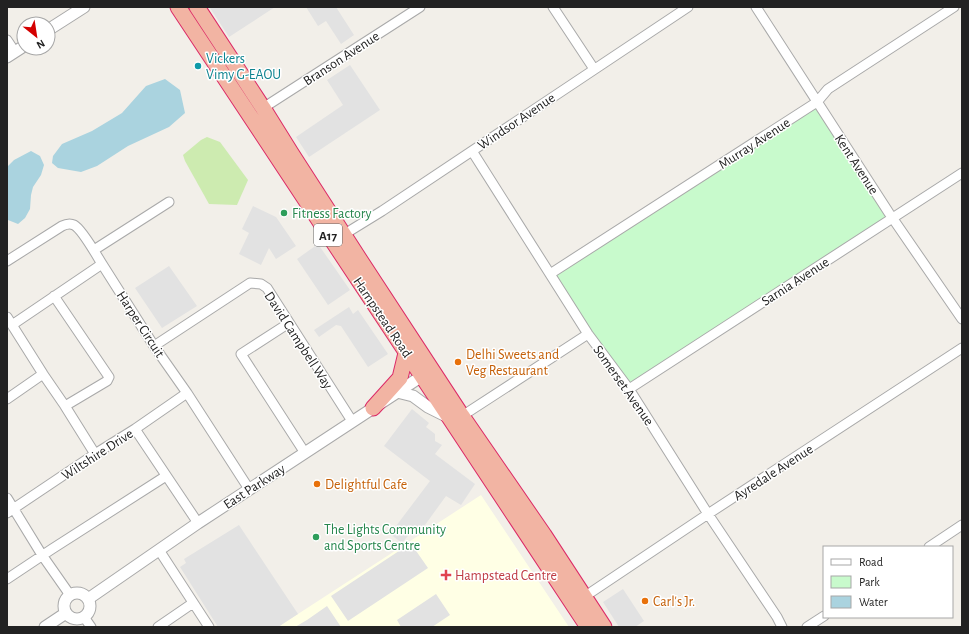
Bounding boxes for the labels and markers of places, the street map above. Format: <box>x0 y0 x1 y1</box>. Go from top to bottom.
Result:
place label: Vickers Vimy G-EAOU <box>206 52 281 82</box>
marker: Vickers Vimy G-EAOU <box>193 61 203 71</box>
place label: Fitness Factory <box>292 207 371 221</box>
marker: Fitness Factory <box>279 208 289 218</box>
place label: Delhi Sweets and Veg Restaurant <box>466 348 559 378</box>
marker: Delhi Sweets and Veg Restaurant <box>453 357 463 367</box>
place label: Delightful Cafe <box>325 478 407 492</box>
marker: Delightful Cafe <box>312 479 322 489</box>
place label: The Lights Community and Sports Centre <box>324 523 446 553</box>
marker: The Lights Community and Sports Centre <box>311 532 321 542</box>
marker: Hampstead Centre <box>440 569 452 581</box>
place label: Hampstead Centre <box>455 569 557 583</box>
place label: Carl's Jr. <box>653 595 695 609</box>
marker: Carl's Jr. <box>640 596 650 606</box>

